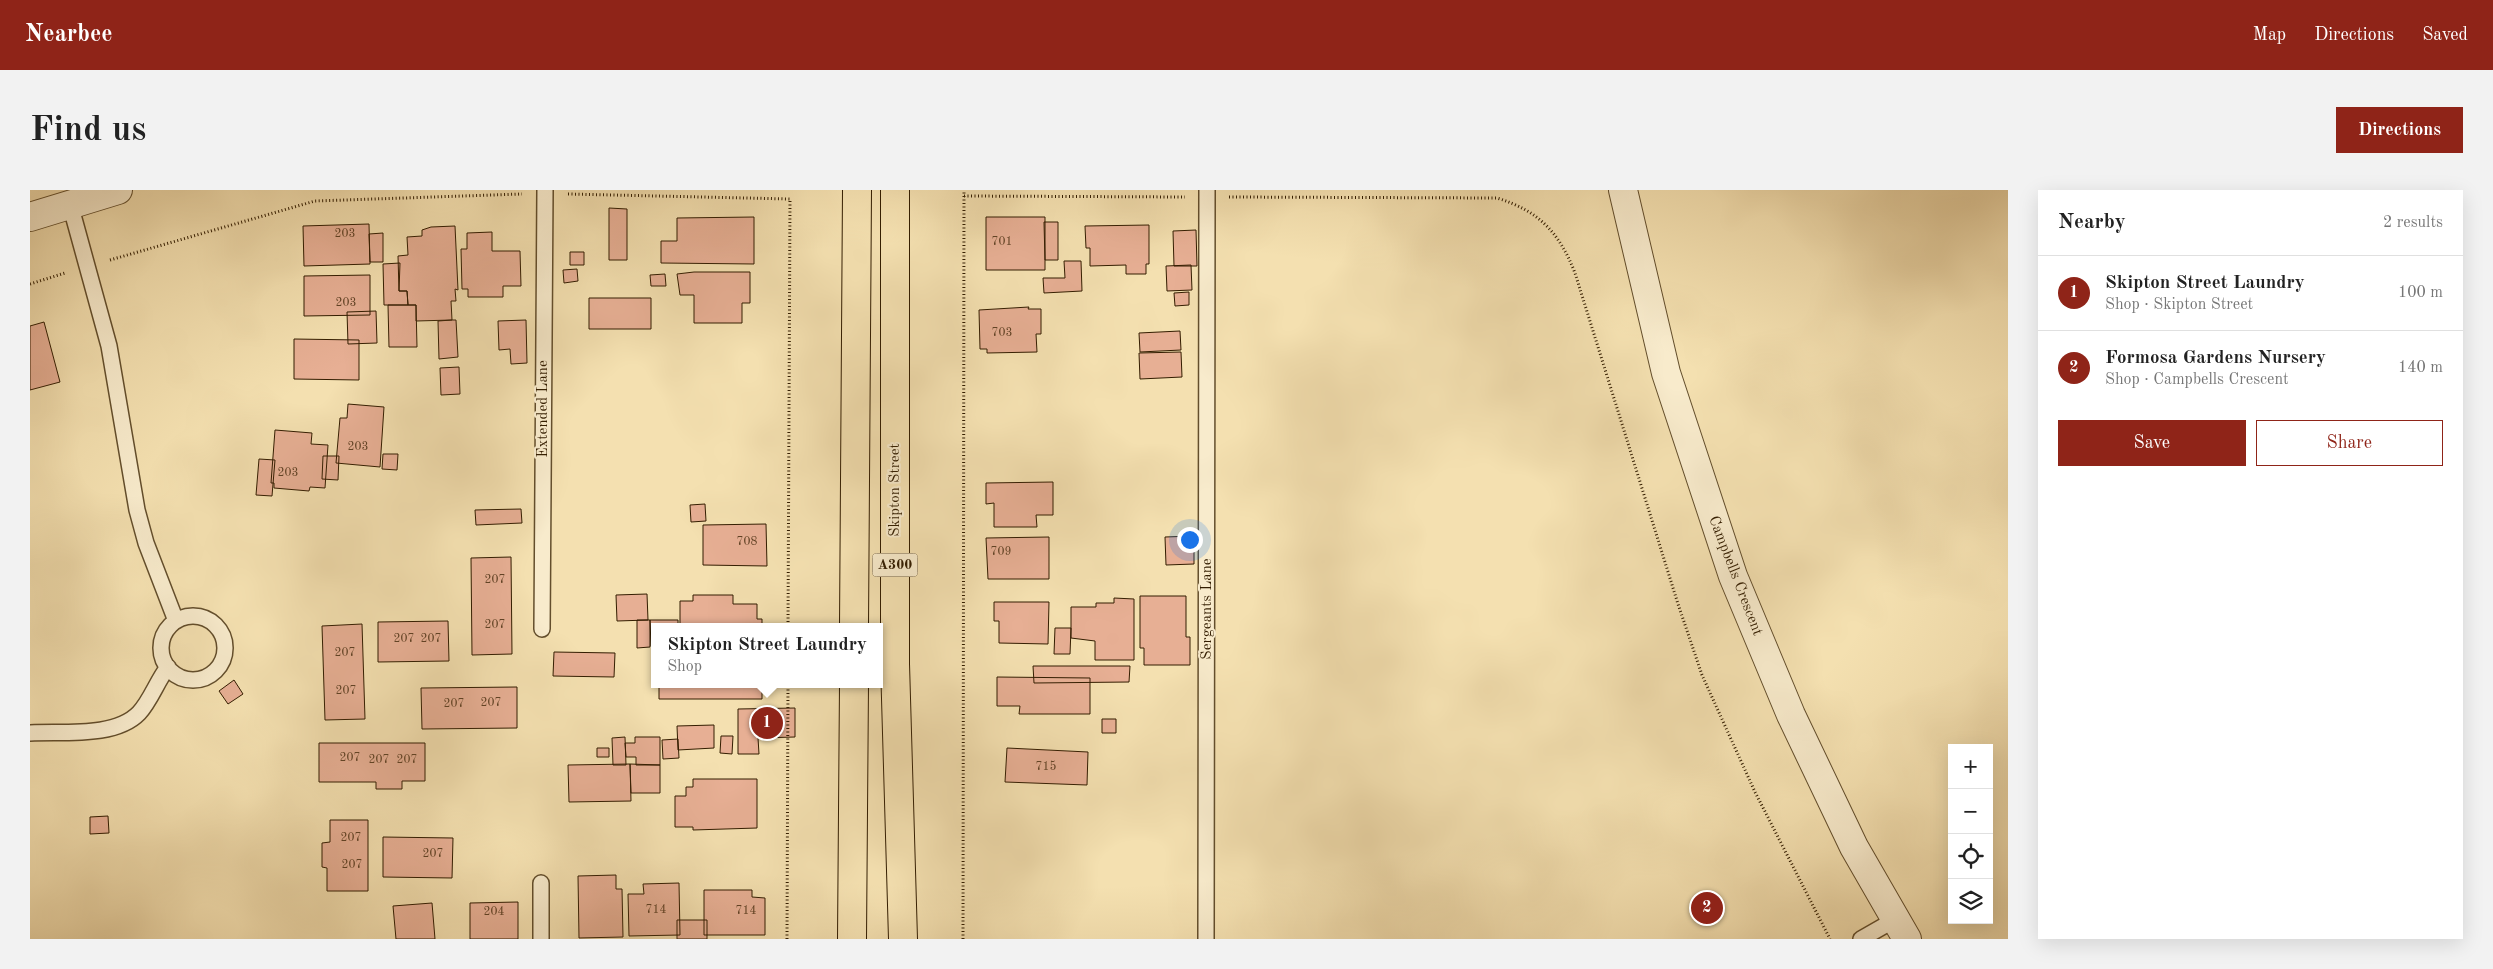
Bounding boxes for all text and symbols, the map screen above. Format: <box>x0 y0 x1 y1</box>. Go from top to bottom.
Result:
text: Nearbee <box>25 23 113 47</box>
text: Map <box>2253 26 2286 44</box>
text: Directions <box>2314 26 2394 44</box>
text: Saved <box>2422 26 2468 44</box>
button: Directions <box>2336 107 2463 153</box>
text: Find us <box>30 113 146 148</box>
text: Nearby <box>2058 212 2126 233</box>
text: 2 results <box>2383 215 2443 231</box>
house number: 203 <box>335 228 355 240</box>
house number: 701 <box>992 236 1012 248</box>
text: Skipton Street Laundry <box>2105 274 2305 293</box>
text: 1 <box>2069 285 2079 301</box>
text: 100 m <box>2398 285 2443 301</box>
house number: 203 <box>336 297 356 309</box>
text: Shop · Skipton Street <box>2105 297 2253 313</box>
house number: 703 <box>992 327 1012 339</box>
text: Formosa Gardens Nursery <box>2105 349 2326 368</box>
street label: Extended Lane <box>536 360 551 458</box>
text: 2 <box>2069 360 2079 376</box>
text: 140 m <box>2398 360 2443 376</box>
text: Shop · Campbells Crescent <box>2105 372 2289 388</box>
button: Save <box>2058 420 2246 466</box>
button: Share <box>2256 420 2443 466</box>
house number: 203 <box>348 441 368 453</box>
street label: Skipton Street <box>888 443 903 537</box>
house number: 203 <box>278 467 298 479</box>
street label: Campbells Crescent <box>1705 514 1765 638</box>
your location <box>1177 527 1203 553</box>
house number: 708 <box>737 536 757 548</box>
house number: 709 <box>991 546 1011 558</box>
road number: A300 <box>872 554 918 576</box>
street label: Sergeants Lane <box>1200 558 1215 660</box>
house number: 207 <box>485 574 505 586</box>
house number: 207 <box>485 619 505 631</box>
popup <box>651 623 883 688</box>
house number: 207 <box>394 633 414 645</box>
house number: 207 <box>421 633 441 645</box>
text: Skipton Street Laundry <box>667 636 867 655</box>
house number: 207 <box>335 647 355 659</box>
text: Shop <box>667 659 702 675</box>
house number: 207 <box>336 685 356 697</box>
house number: 207 <box>481 697 501 709</box>
house number: 207 <box>444 698 464 710</box>
pin: 1 <box>751 704 783 742</box>
map controls <box>1948 744 1993 924</box>
button: + <box>1948 744 1993 789</box>
house number: 207 <box>340 752 360 764</box>
house number: 207 <box>369 754 389 766</box>
house number: 207 <box>397 754 417 766</box>
house number: 715 <box>1036 760 1056 773</box>
button: − <box>1948 789 1993 834</box>
house number: 207 <box>341 832 361 844</box>
button: locate <box>1948 834 1993 879</box>
house number: 207 <box>423 848 443 860</box>
house number: 207 <box>342 859 362 871</box>
button: layers <box>1948 879 1993 924</box>
pin: 2 <box>1691 889 1723 927</box>
house number: 714 <box>646 904 666 916</box>
house number: 714 <box>736 905 756 917</box>
house number: 204 <box>484 906 504 918</box>

